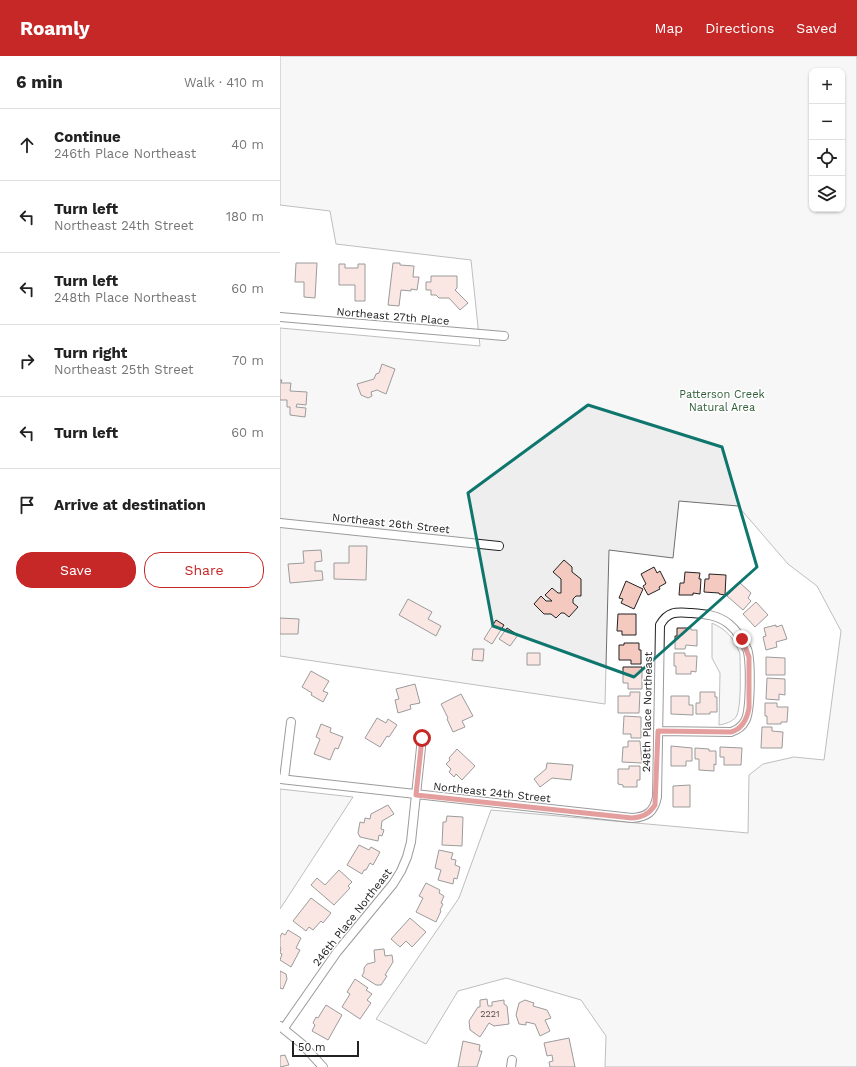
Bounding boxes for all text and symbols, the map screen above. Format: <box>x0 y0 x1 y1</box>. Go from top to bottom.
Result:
text: Roamly <box>20 17 90 40</box>
text: Map <box>655 20 683 36</box>
text: Directions <box>705 20 774 36</box>
text: Saved <box>796 20 837 36</box>
map controls <box>809 68 845 212</box>
button: + <box>809 68 845 104</box>
text: 6 min <box>16 72 63 92</box>
text: Walk · 410 m <box>184 75 264 90</box>
button: − <box>809 104 845 140</box>
text: Continue <box>54 128 121 146</box>
icon: ahead <box>16 134 38 156</box>
text: 40 m <box>231 137 264 152</box>
button: locate <box>809 140 845 176</box>
text: 246th Place Northeast <box>54 146 196 161</box>
button: layers <box>809 176 845 212</box>
text: Turn left <box>54 200 118 218</box>
icon: left <box>16 206 38 228</box>
text: 180 m <box>226 209 264 224</box>
text: Northeast 24th Street <box>54 218 193 233</box>
text: Turn left <box>54 272 118 290</box>
icon: left <box>16 278 38 300</box>
text: 60 m <box>231 281 264 296</box>
text: 248th Place Northeast <box>54 290 196 305</box>
street label: Northeast 27th Place <box>336 305 450 328</box>
text: Turn right <box>54 344 127 362</box>
icon: right <box>16 350 38 372</box>
text: 70 m <box>232 353 264 368</box>
text: Northeast 25th Street <box>54 362 193 377</box>
park label: Patterson Creek Natural Area <box>679 388 765 414</box>
icon: left <box>16 422 38 444</box>
text: Turn left <box>54 424 118 442</box>
text: 60 m <box>231 425 264 440</box>
icon: arrive <box>16 494 38 516</box>
text: Arrive at destination <box>54 496 206 514</box>
street label: Northeast 26th Street <box>331 511 451 536</box>
button: Save <box>16 552 136 588</box>
button: Share <box>144 552 264 588</box>
route end <box>733 630 751 648</box>
street label: 248th Place Northeast <box>640 651 655 772</box>
route start <box>413 729 431 747</box>
street label: Northeast 24th Street <box>433 780 552 805</box>
street label: 246th Place Northeast <box>310 866 395 969</box>
house number: 2221 <box>480 1009 500 1019</box>
scale bar <box>292 1039 359 1058</box>
text: 50 m <box>298 1041 325 1054</box>

